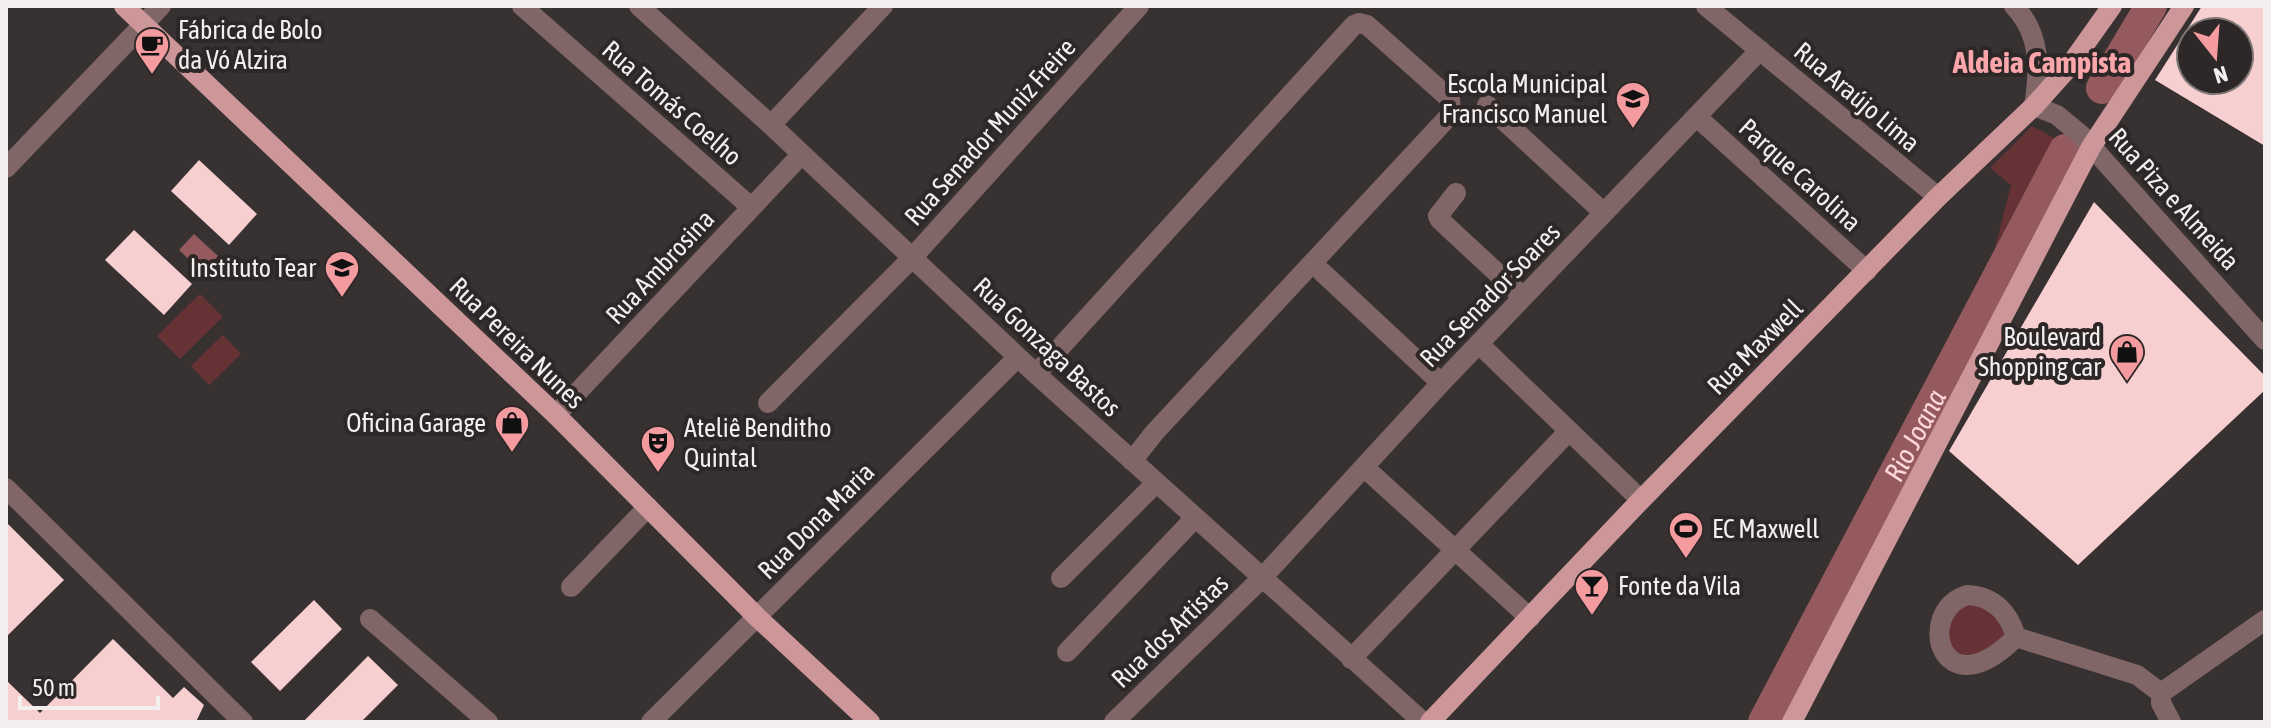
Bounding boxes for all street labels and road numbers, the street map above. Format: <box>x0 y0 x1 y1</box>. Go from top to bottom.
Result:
street label: Rua Senador Muniz Freire <box>898 32 1082 232</box>
street label: Rua Tomás Coelho <box>596 35 748 171</box>
street label: Rua Araújo Lima <box>1788 36 1926 158</box>
street label: Parque Carolina <box>1733 113 1867 237</box>
street label: Rua Piza e Almeida <box>2103 122 2245 276</box>
street label: Rua Ambrosina <box>600 204 720 330</box>
street label: Rua Senador Soares <box>1414 217 1566 373</box>
street label: Rua Pereira Nunes <box>444 271 590 415</box>
street label: Rua Gonzaga Bastos <box>967 271 1127 423</box>
street label: Rua Maxwell <box>1701 293 1809 401</box>
street label: Rua Dona Maria <box>752 457 880 585</box>
street label: Rua dos Artistas <box>1106 568 1234 694</box>

